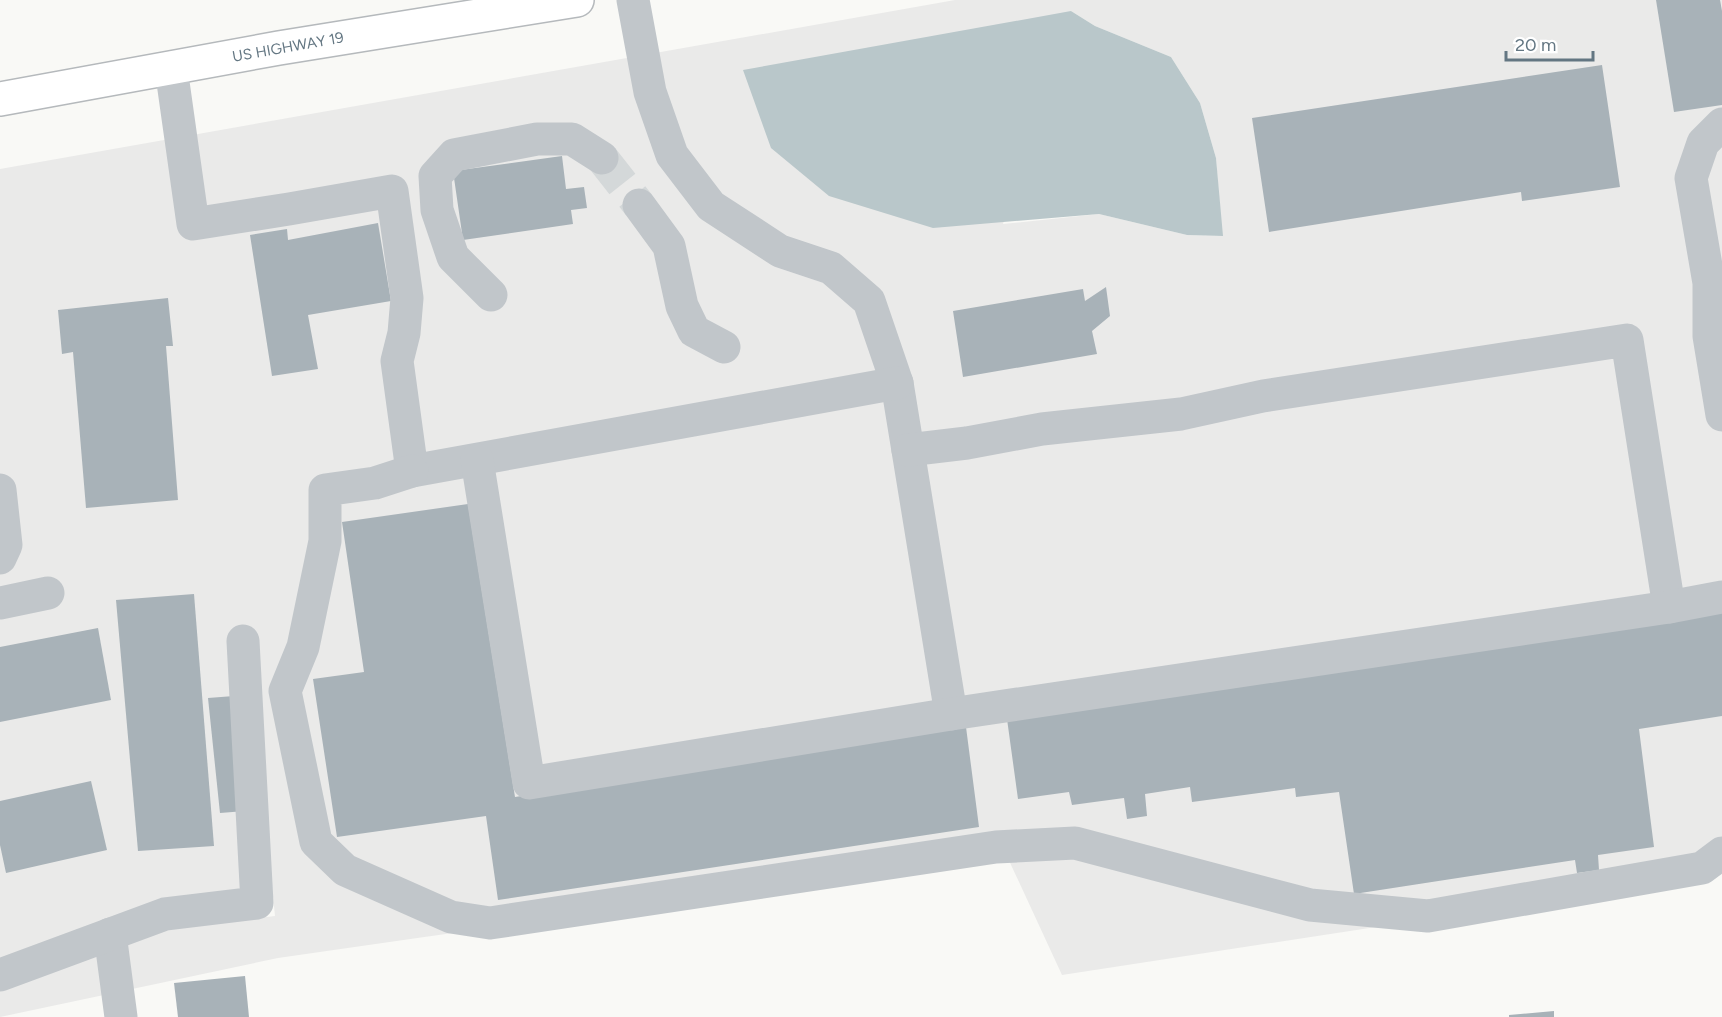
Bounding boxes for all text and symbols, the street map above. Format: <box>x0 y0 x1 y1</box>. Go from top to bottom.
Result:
scale bar <box>1506 24 1593 62</box>
street label: US HIGHWAY 19 <box>231 28 345 66</box>
text: 20 m <box>1515 34 1556 56</box>

